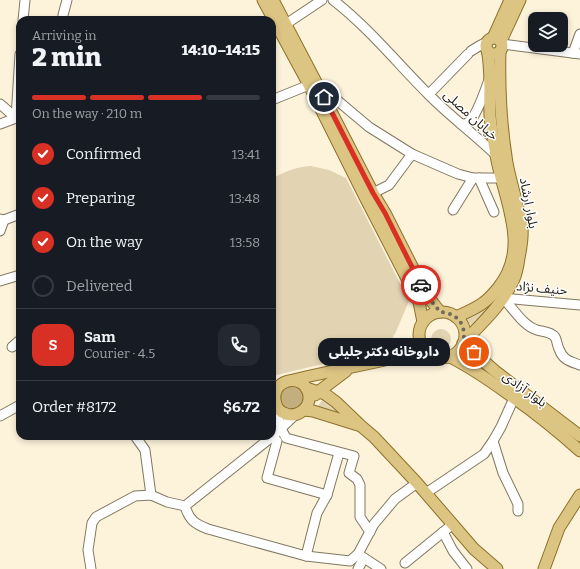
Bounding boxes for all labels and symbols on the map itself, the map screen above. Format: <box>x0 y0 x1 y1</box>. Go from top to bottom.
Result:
pin <box>307 80 341 114</box>
street label: خیابان مصلی <box>440 87 501 144</box>
street label: بلوار ارشاد <box>517 176 541 230</box>
courier <box>401 265 441 305</box>
street label: حنیف نژاد <box>516 278 569 298</box>
pin <box>457 335 491 369</box>
callout: داروخانه دکتر جلیلی <box>318 338 450 366</box>
street label: بلوار آزادی <box>500 368 550 411</box>

